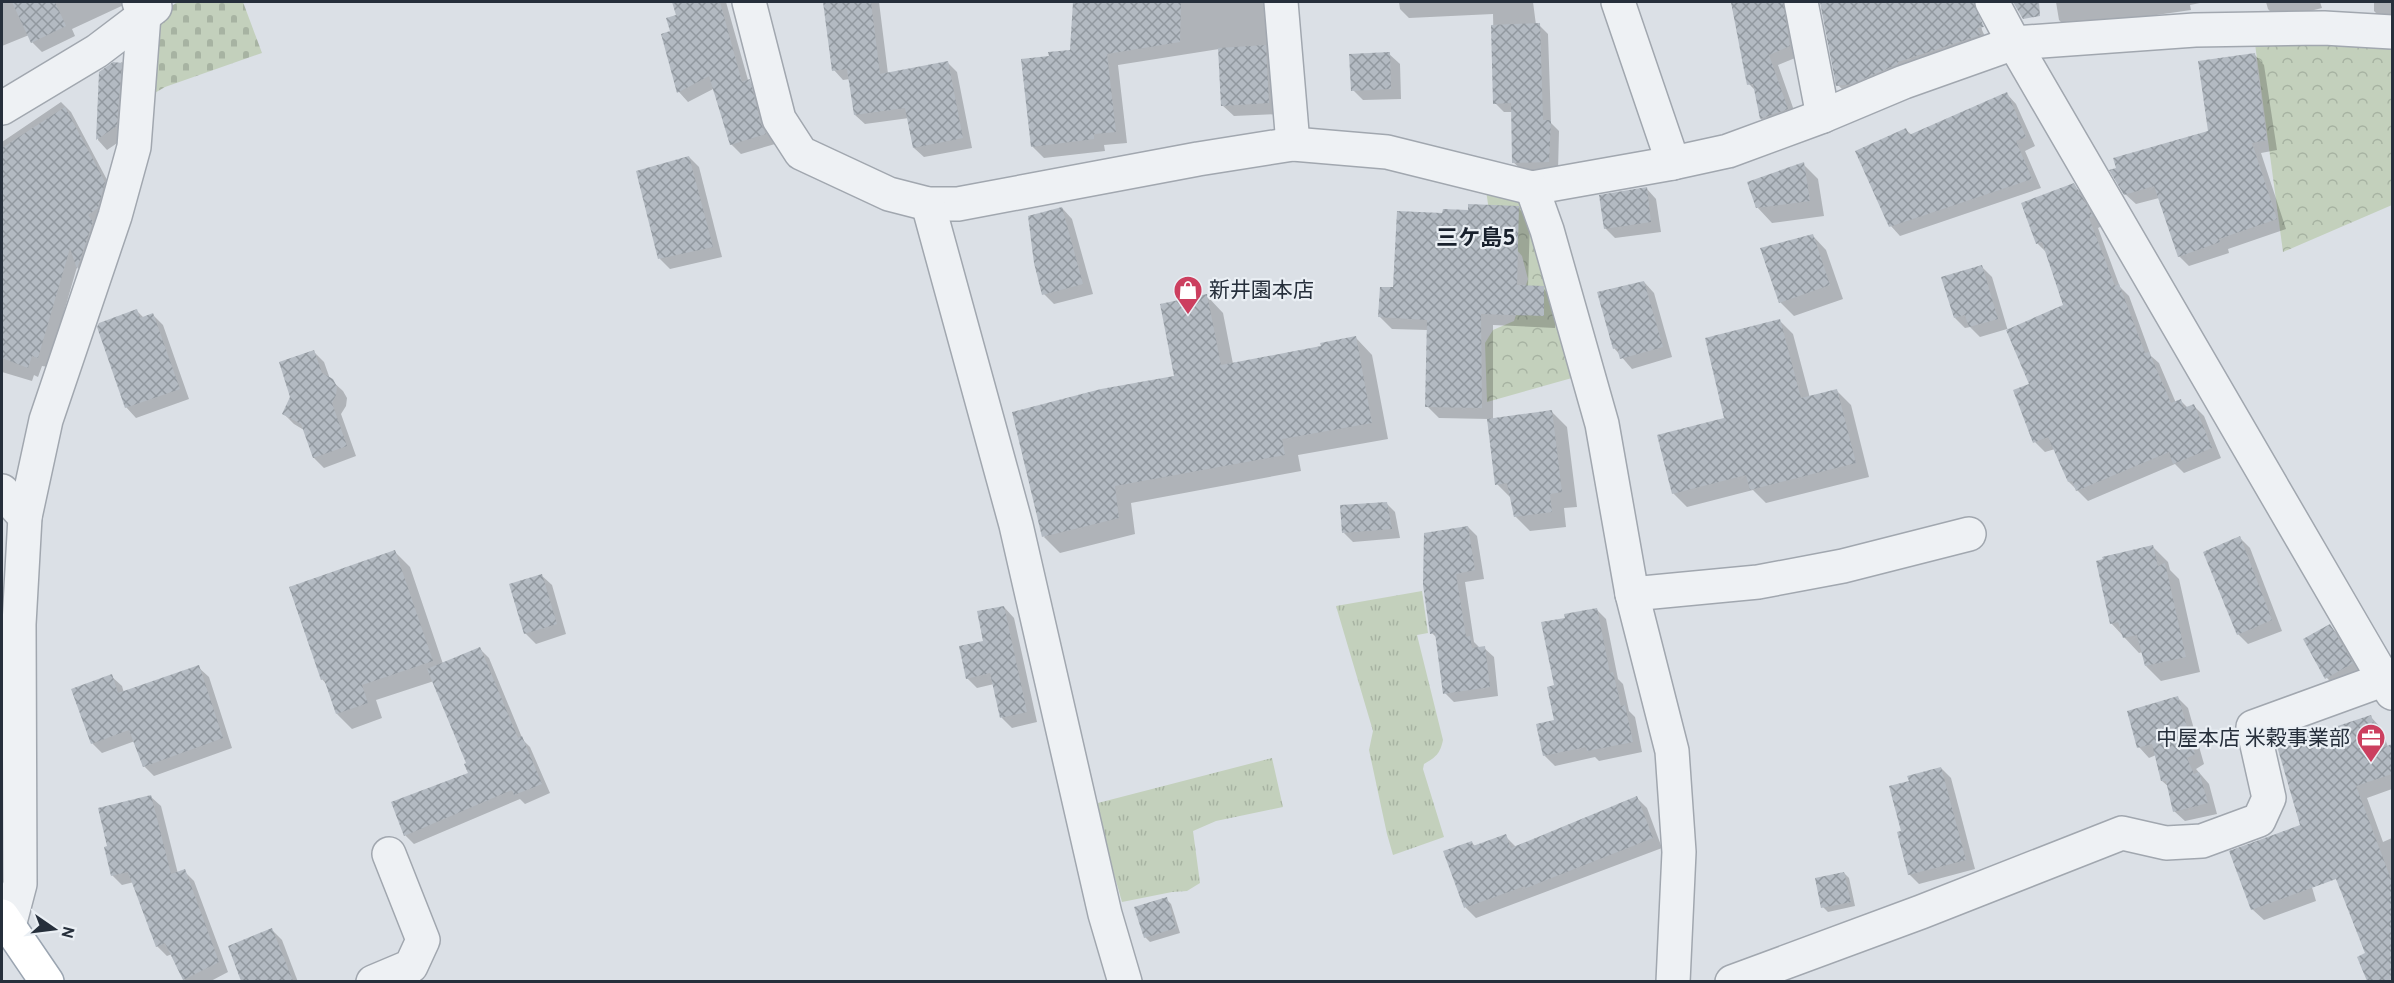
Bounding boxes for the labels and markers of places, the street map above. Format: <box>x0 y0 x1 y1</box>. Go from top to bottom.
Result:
shop icon: 新井園本店 <box>1172 274 1204 316</box>
place label: 新井園本店 <box>1209 278 1314 305</box>
office icon: 中屋本店 米穀事業部 <box>2355 722 2387 764</box>
place label: 中屋本店 米穀事業部 <box>2156 726 2350 753</box>

